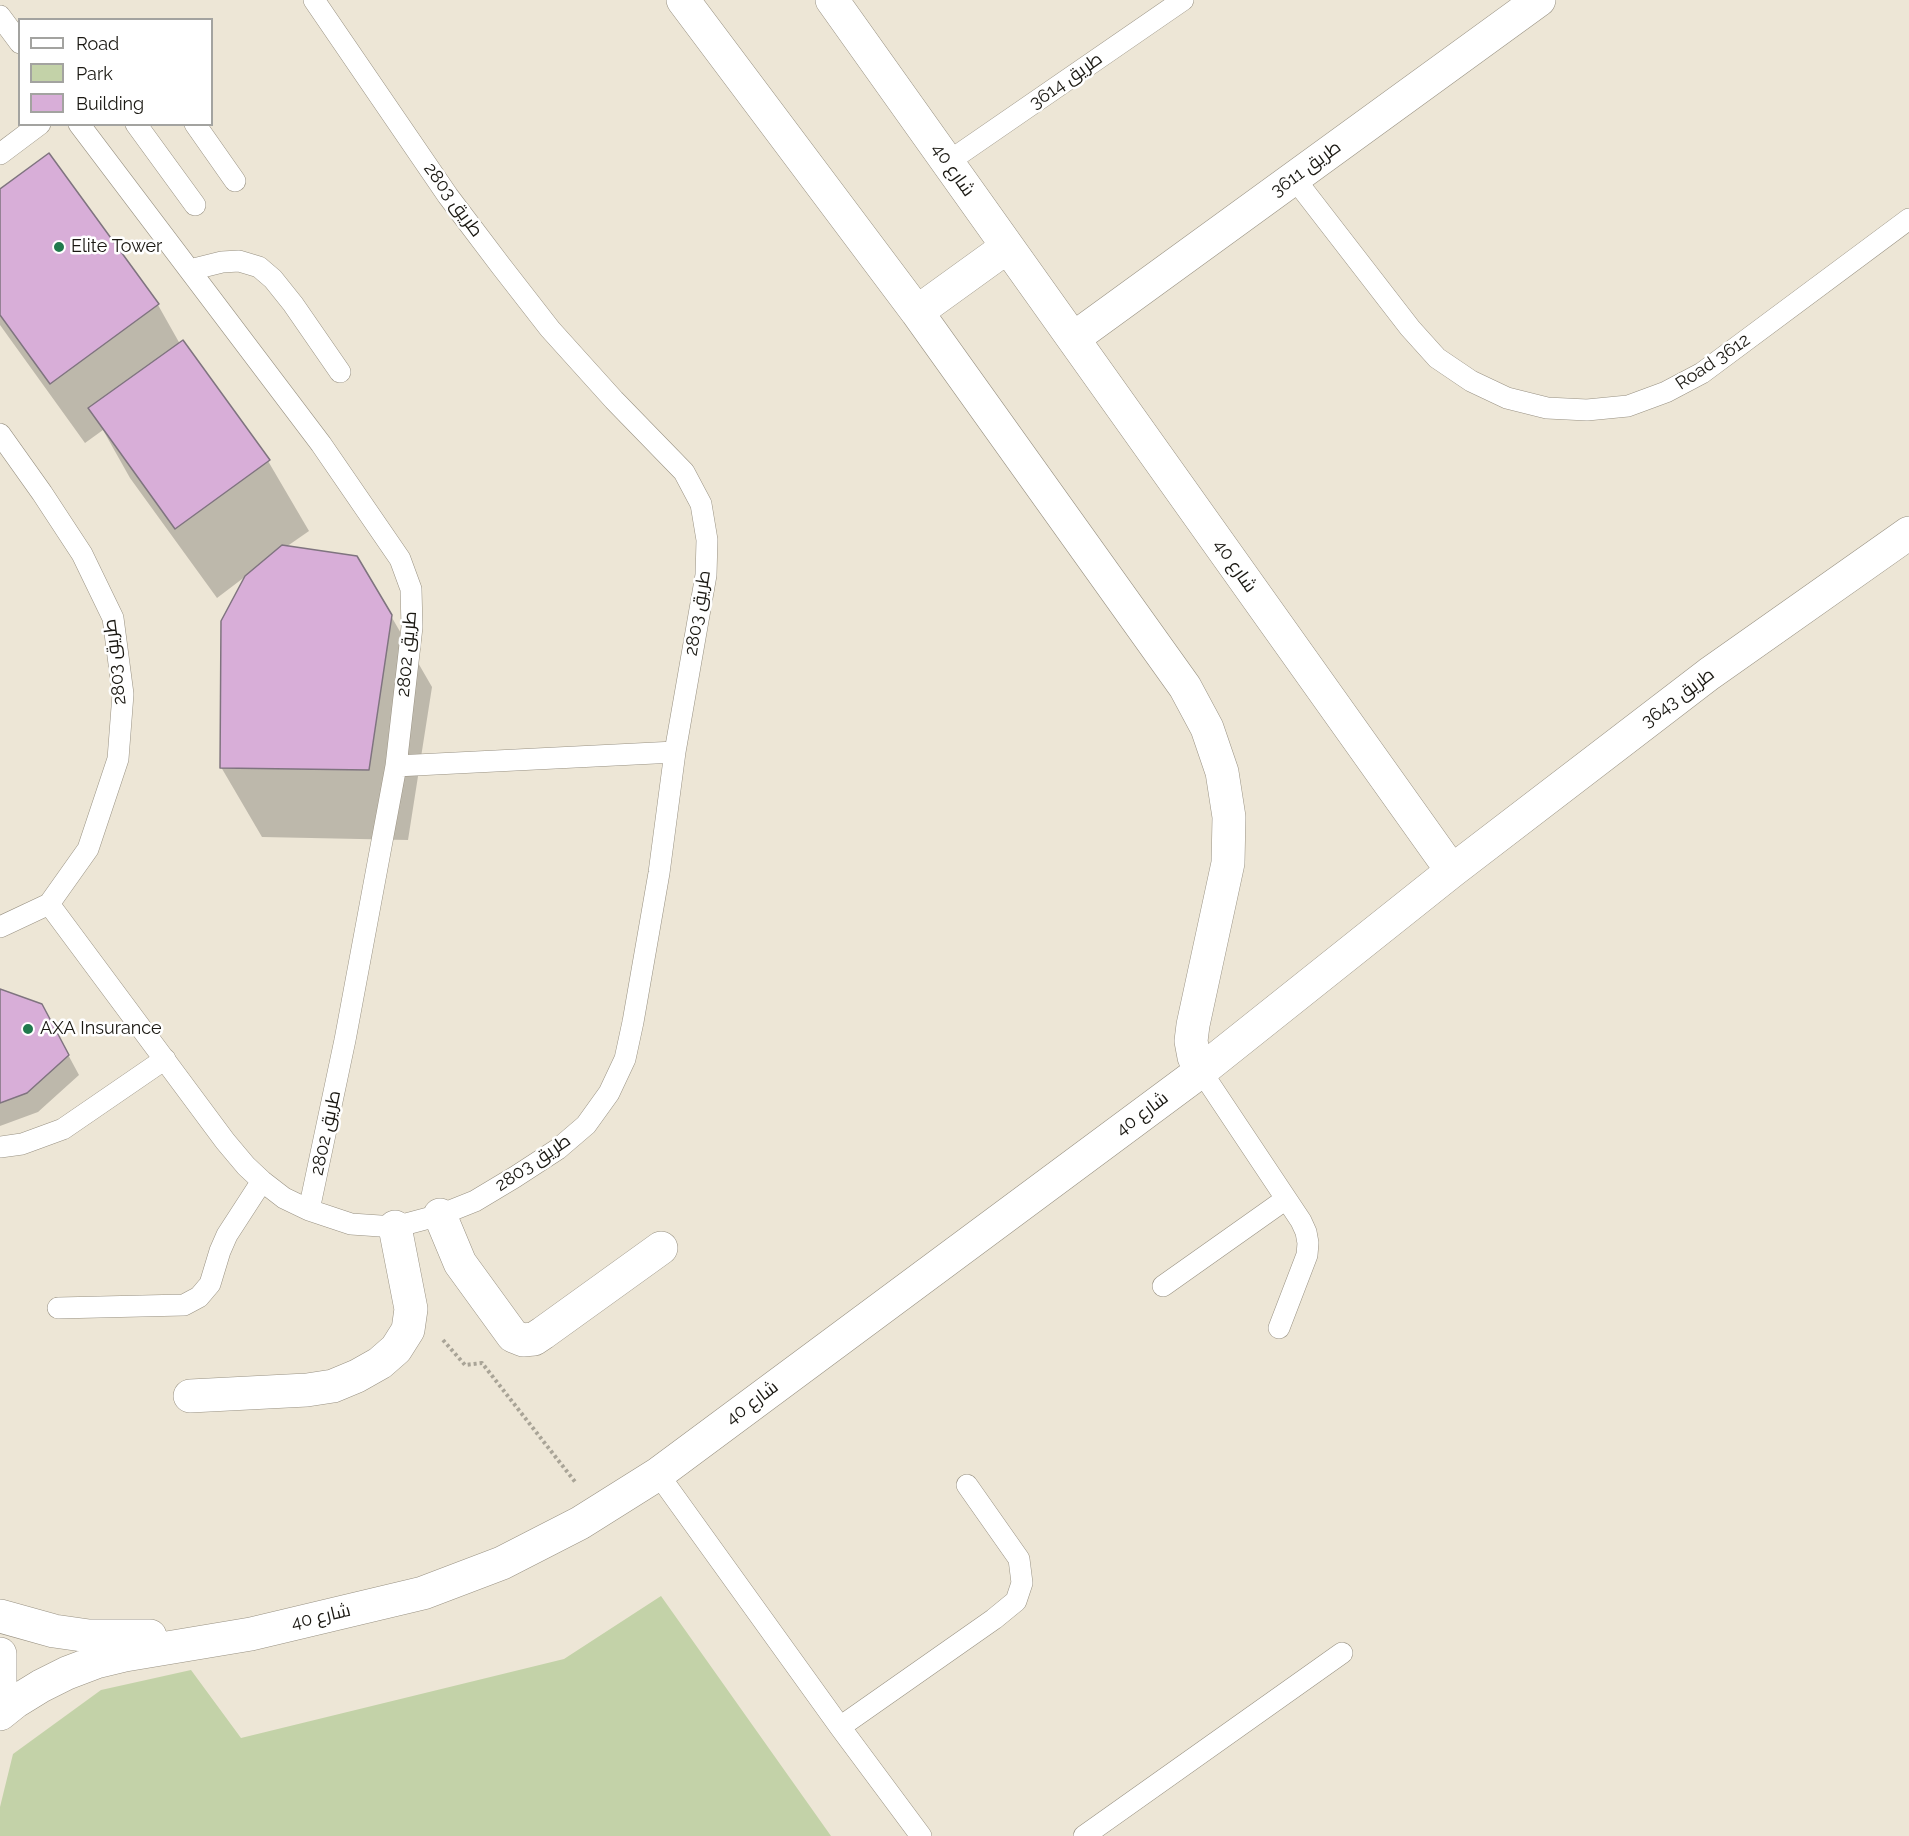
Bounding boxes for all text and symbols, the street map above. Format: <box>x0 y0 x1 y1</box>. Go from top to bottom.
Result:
legend <box>18 18 213 126</box>
text: Road <box>76 33 119 54</box>
street label: طريق 3614 <box>1026 48 1106 114</box>
text: Park <box>76 63 113 84</box>
text: Building <box>76 93 144 114</box>
street label: طريق 3611 <box>1267 136 1345 202</box>
street label: شارع 40 <box>927 139 979 201</box>
street label: طريق 2803 <box>419 159 487 241</box>
place label: Elite Tower <box>71 236 162 258</box>
marker: Elite Tower <box>52 240 66 254</box>
street label: Road 3612 <box>1672 329 1754 395</box>
street label: شارع 40 <box>1209 535 1261 597</box>
street label: طريق 2803 <box>681 569 715 657</box>
street label: طريق 2802 <box>392 610 422 698</box>
street label: طريق 2803 <box>99 618 131 706</box>
street label: طريق 3643 <box>1637 664 1719 732</box>
place label: AXA Insurance <box>40 1018 162 1040</box>
marker: AXA Insurance <box>21 1022 35 1036</box>
street label: شارع 40 <box>1111 1087 1173 1141</box>
street label: طريق 2802 <box>306 1089 346 1177</box>
street label: طريق 2803 <box>491 1130 575 1196</box>
street label: شارع 40 <box>721 1376 783 1430</box>
street label: شارع 40 <box>289 1600 353 1634</box>

